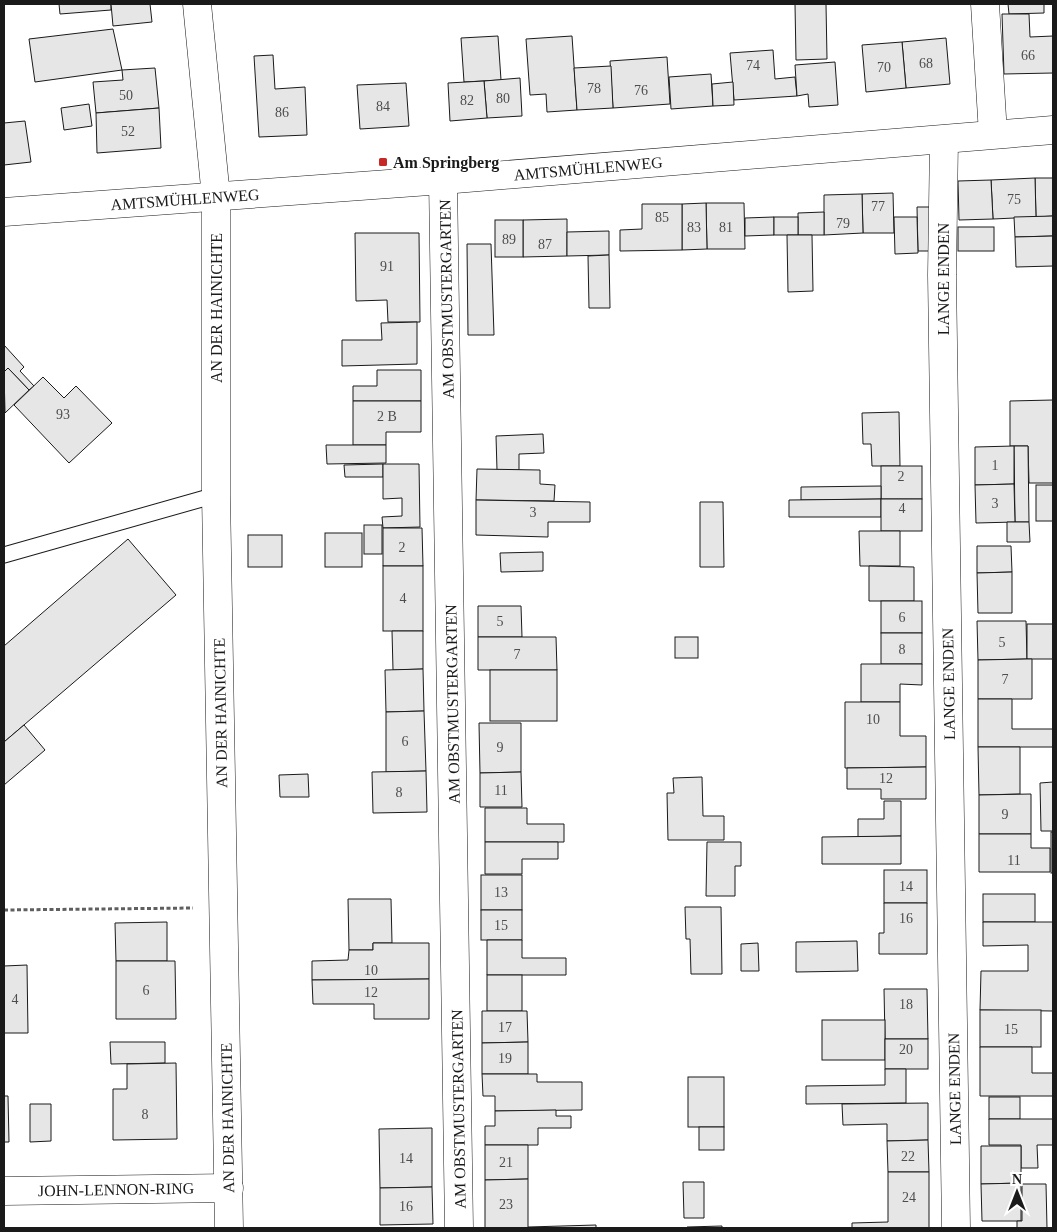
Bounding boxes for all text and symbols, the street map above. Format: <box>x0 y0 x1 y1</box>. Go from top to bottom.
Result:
house number: 66 <box>1021 48 1035 63</box>
house number: 68 <box>919 56 933 71</box>
house number: 74 <box>746 58 760 73</box>
house number: 70 <box>877 60 891 75</box>
house number: 78 <box>587 81 601 96</box>
house number: 76 <box>634 83 648 98</box>
house number: 50 <box>119 88 133 103</box>
house number: 80 <box>496 91 510 106</box>
house number: 82 <box>460 93 474 108</box>
house number: 84 <box>376 99 390 114</box>
house number: 86 <box>275 105 289 120</box>
house number: 52 <box>121 124 135 139</box>
street label: AMTSMÜHLENWEG <box>513 153 664 183</box>
place label: Am Springberg <box>393 154 499 172</box>
marker: Am Springberg <box>377 156 389 168</box>
street label: AMTSMÜHLENWEG <box>110 186 261 213</box>
house number: 75 <box>1007 192 1021 207</box>
street label: AM OBSTMUSTERGARTEN <box>436 199 457 399</box>
house number: 77 <box>871 199 885 214</box>
house number: 85 <box>655 210 669 225</box>
house number: 79 <box>836 216 850 231</box>
house number: 83 <box>687 220 701 235</box>
house number: 81 <box>719 220 733 235</box>
street label: LANGE ENDEN <box>935 222 952 335</box>
house number: 89 <box>502 232 516 247</box>
street label: AN DER HAINICHTE <box>208 233 225 383</box>
house number: 87 <box>538 237 552 252</box>
house number: 91 <box>380 259 394 274</box>
house number: 93 <box>56 407 70 422</box>
house number: 2 B <box>377 409 397 424</box>
house number: 1 <box>992 458 999 473</box>
house number: 2 <box>898 469 905 484</box>
house number: 3 <box>992 496 999 511</box>
house number: 4 <box>899 501 906 516</box>
house number: 3 <box>530 505 537 520</box>
house number: 2 <box>399 540 406 555</box>
house number: 4 <box>400 591 407 606</box>
street label: AM OBSTMUSTERGARTEN <box>442 604 463 804</box>
house number: 6 <box>899 610 906 625</box>
house number: 5 <box>497 614 504 629</box>
street label: LANGE ENDEN <box>939 627 958 740</box>
house number: 5 <box>999 635 1006 650</box>
street label: AN DER HAINICHTE <box>211 638 230 788</box>
house number: 8 <box>899 642 906 657</box>
house number: 7 <box>514 647 521 662</box>
house number: 7 <box>1002 672 1009 687</box>
house number: 10 <box>866 712 880 727</box>
house number: 6 <box>402 734 409 749</box>
house number: 9 <box>497 740 504 755</box>
house number: 12 <box>879 771 893 786</box>
house number: 11 <box>494 783 508 798</box>
house number: 8 <box>396 785 403 800</box>
house number: 9 <box>1002 807 1009 822</box>
house number: 11 <box>1007 853 1021 868</box>
house number: 14 <box>899 879 913 894</box>
house number: 13 <box>494 885 508 900</box>
house number: 16 <box>899 911 913 926</box>
house number: 15 <box>494 918 508 933</box>
house number: 10 <box>364 963 378 978</box>
house number: 6 <box>143 983 150 998</box>
house number: 12 <box>364 985 378 1000</box>
house number: 4 <box>12 992 19 1007</box>
house number: 18 <box>899 997 913 1012</box>
street label: AM OBSTMUSTERGARTEN <box>448 1009 469 1209</box>
house number: 17 <box>498 1020 512 1035</box>
house number: 15 <box>1004 1022 1018 1037</box>
street label: LANGE ENDEN <box>945 1032 964 1145</box>
house number: 20 <box>899 1042 913 1057</box>
street label: AN DER HAINICHTE <box>218 1043 237 1193</box>
house number: 19 <box>498 1051 512 1066</box>
house number: 8 <box>142 1107 149 1122</box>
house number: 22 <box>901 1149 915 1164</box>
house number: 14 <box>399 1151 413 1166</box>
house number: 21 <box>499 1155 513 1170</box>
north arrow <box>992 1167 1042 1217</box>
text: N <box>1012 1172 1022 1187</box>
street label: JOHN-LENNON-RING <box>38 1180 195 1199</box>
house number: 24 <box>902 1190 916 1205</box>
house number: 23 <box>499 1197 513 1212</box>
house number: 16 <box>399 1199 413 1214</box>

